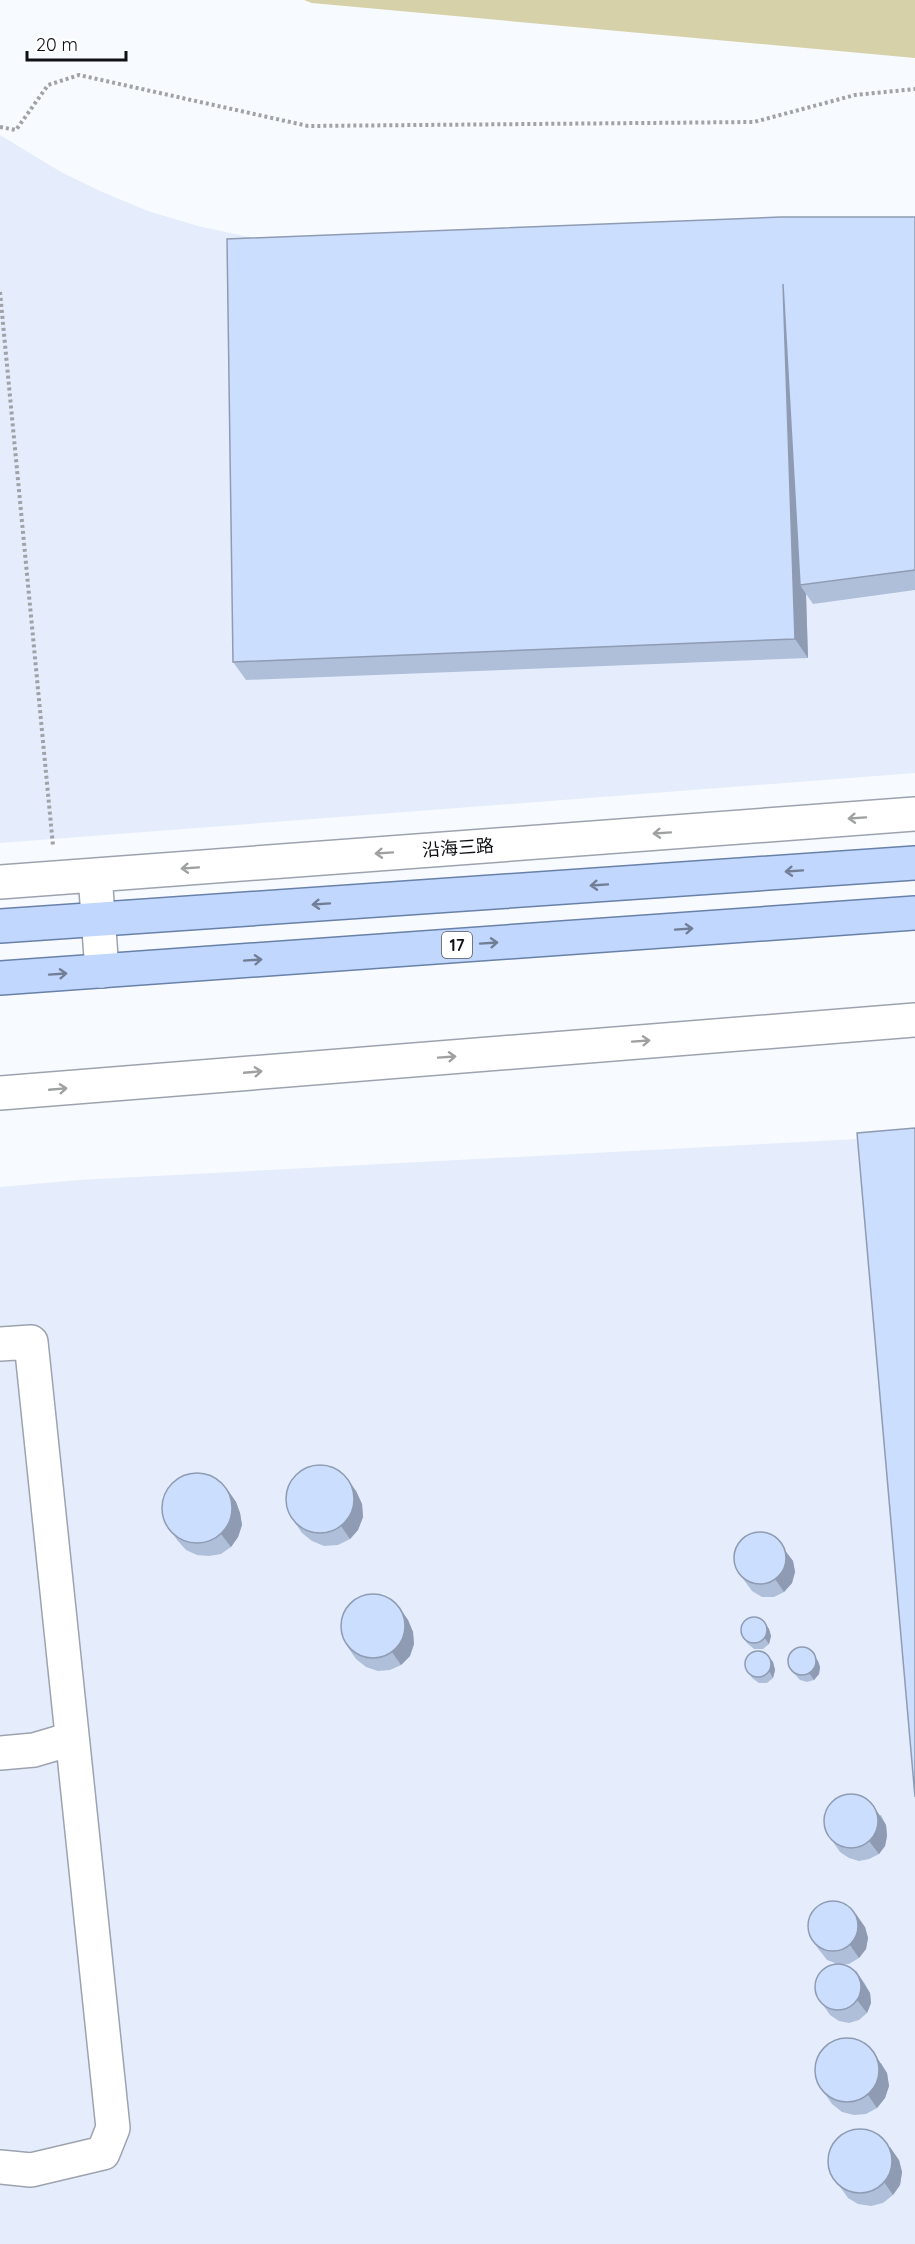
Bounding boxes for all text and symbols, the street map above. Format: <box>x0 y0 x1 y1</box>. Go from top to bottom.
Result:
scale bar <box>27 24 126 62</box>
text: 20 m <box>36 33 78 56</box>
one-way arrow <box>847 813 867 824</box>
one-way arrow <box>653 827 673 838</box>
street label: 沿海三路 <box>421 834 495 861</box>
one-way arrow <box>375 848 394 859</box>
one-way arrow <box>180 863 200 874</box>
one-way arrow <box>784 866 804 877</box>
one-way arrow <box>590 879 610 890</box>
one-way arrow <box>311 899 331 910</box>
one-way arrow <box>673 923 693 934</box>
road number: 17 <box>442 932 472 958</box>
one-way arrow <box>479 937 499 948</box>
one-way arrow <box>242 954 262 965</box>
one-way arrow <box>48 968 68 979</box>
one-way arrow <box>631 1035 651 1046</box>
one-way arrow <box>437 1051 456 1062</box>
one-way arrow <box>242 1066 262 1077</box>
one-way arrow <box>48 1083 68 1094</box>

